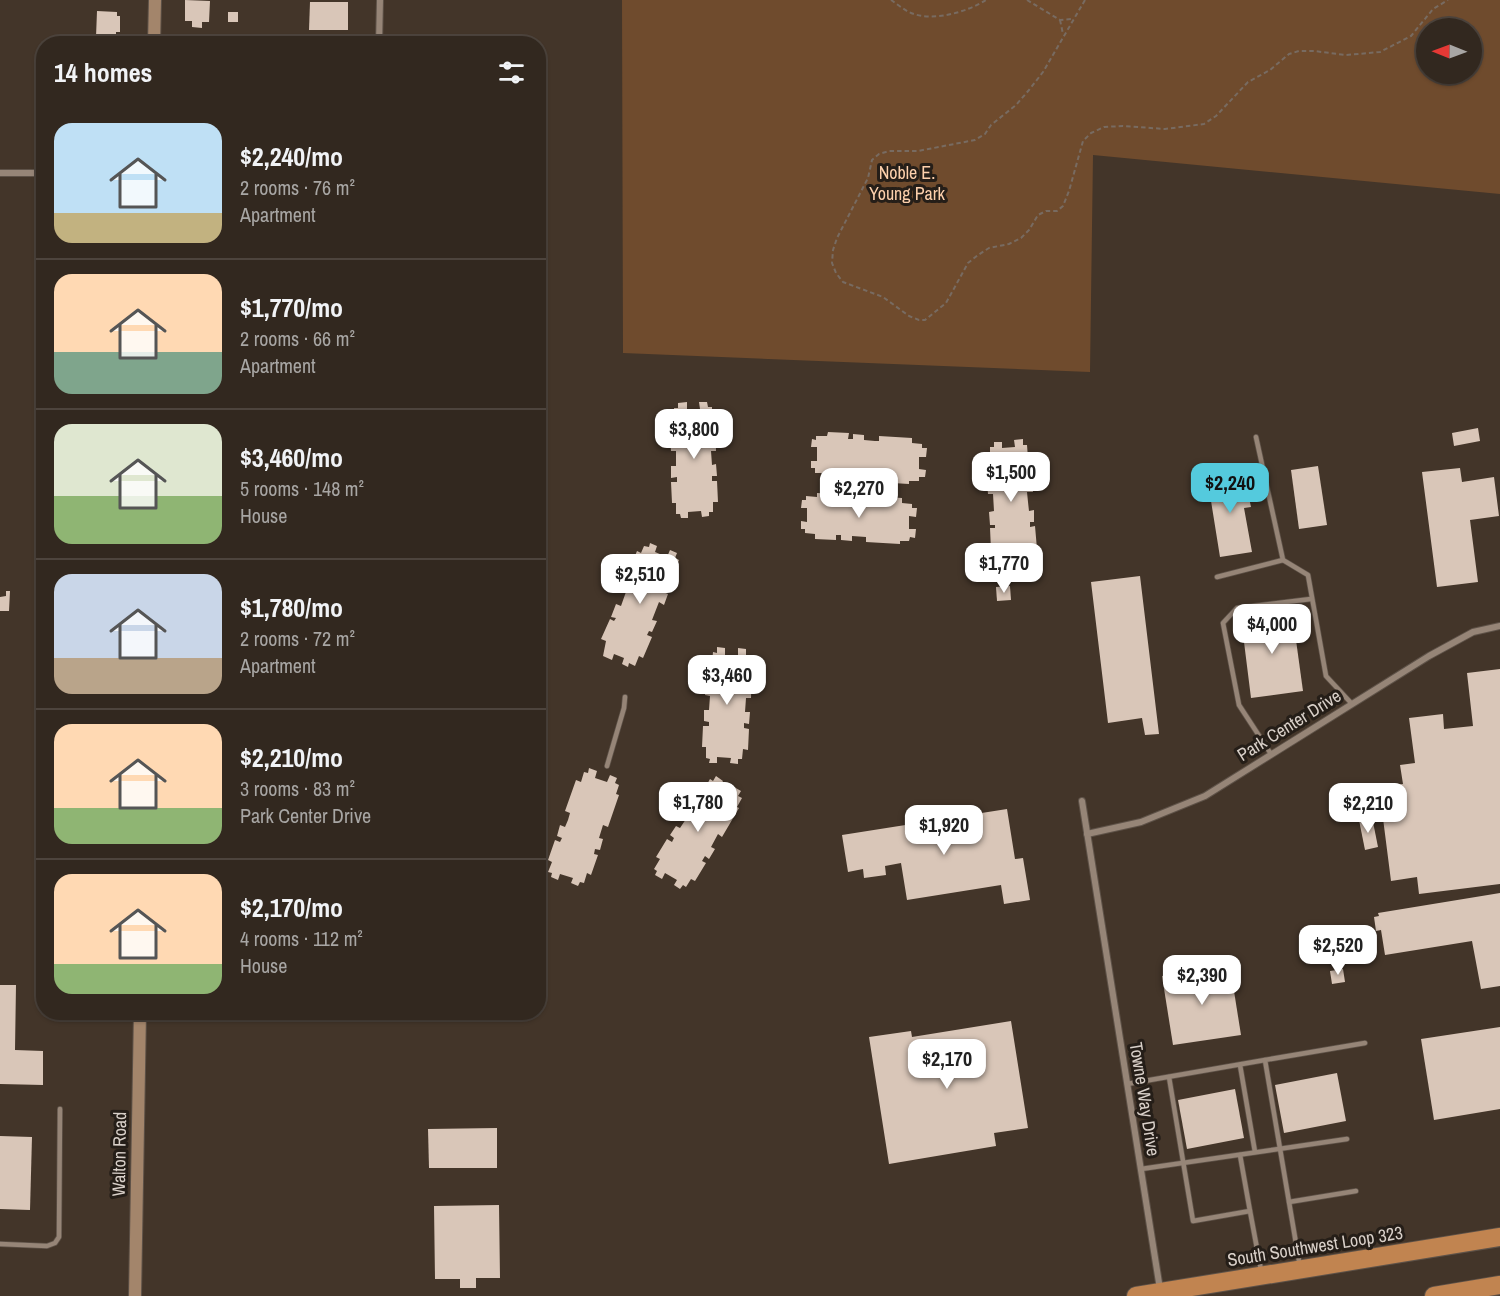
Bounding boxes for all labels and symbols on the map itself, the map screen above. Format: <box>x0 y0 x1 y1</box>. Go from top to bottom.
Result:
north arrow <box>1416 18 1482 84</box>
park label: Noble E. Young Park <box>869 160 946 206</box>
pin: $3,800 <box>645 409 743 460</box>
pin: $1,500 <box>962 452 1060 503</box>
pin: $2,240 <box>1181 463 1279 514</box>
pin: $2,270 <box>810 468 908 519</box>
pin: $1,770 <box>955 543 1053 594</box>
pin: $2,510 <box>591 554 689 605</box>
pin: $4,000 <box>1223 604 1321 655</box>
pin: $3,460 <box>678 655 776 706</box>
street label: Park Center Drive <box>1232 683 1346 767</box>
pin: $1,780 <box>649 782 747 833</box>
pin: $2,210 <box>1319 783 1417 834</box>
pin: $1,920 <box>895 805 993 856</box>
pin: $2,520 <box>1289 925 1387 976</box>
pin: $2,390 <box>1153 955 1251 1006</box>
pin: $2,170 <box>898 1039 996 1090</box>
street label: Towne Way Drive <box>1124 1040 1166 1158</box>
street label: Walton Road <box>106 1111 132 1197</box>
street label: South Southwest Loop 323 <box>1226 1220 1404 1272</box>

